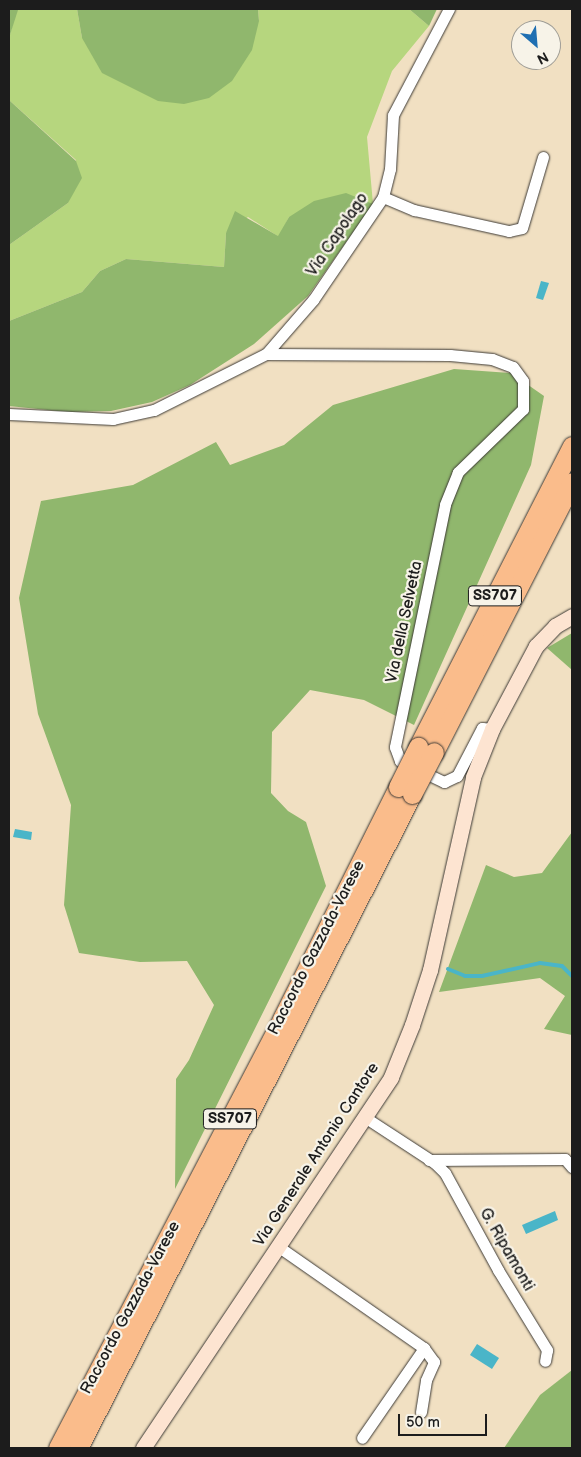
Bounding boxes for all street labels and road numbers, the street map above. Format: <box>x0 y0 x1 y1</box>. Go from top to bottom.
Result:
street label: Via Capolago <box>303 190 373 280</box>
street label: Via della Selvetta <box>383 559 427 685</box>
road number: SS707 <box>468 584 522 608</box>
street label: Raccordo Gazzada-Varese <box>265 858 369 1038</box>
street label: Via Generale Antonio Cantore <box>250 1060 384 1250</box>
road number: SS707 <box>202 1106 258 1132</box>
street label: G. Ripamonti <box>475 1205 537 1295</box>
street label: Raccordo Gazzada-Varese <box>77 1218 185 1398</box>

